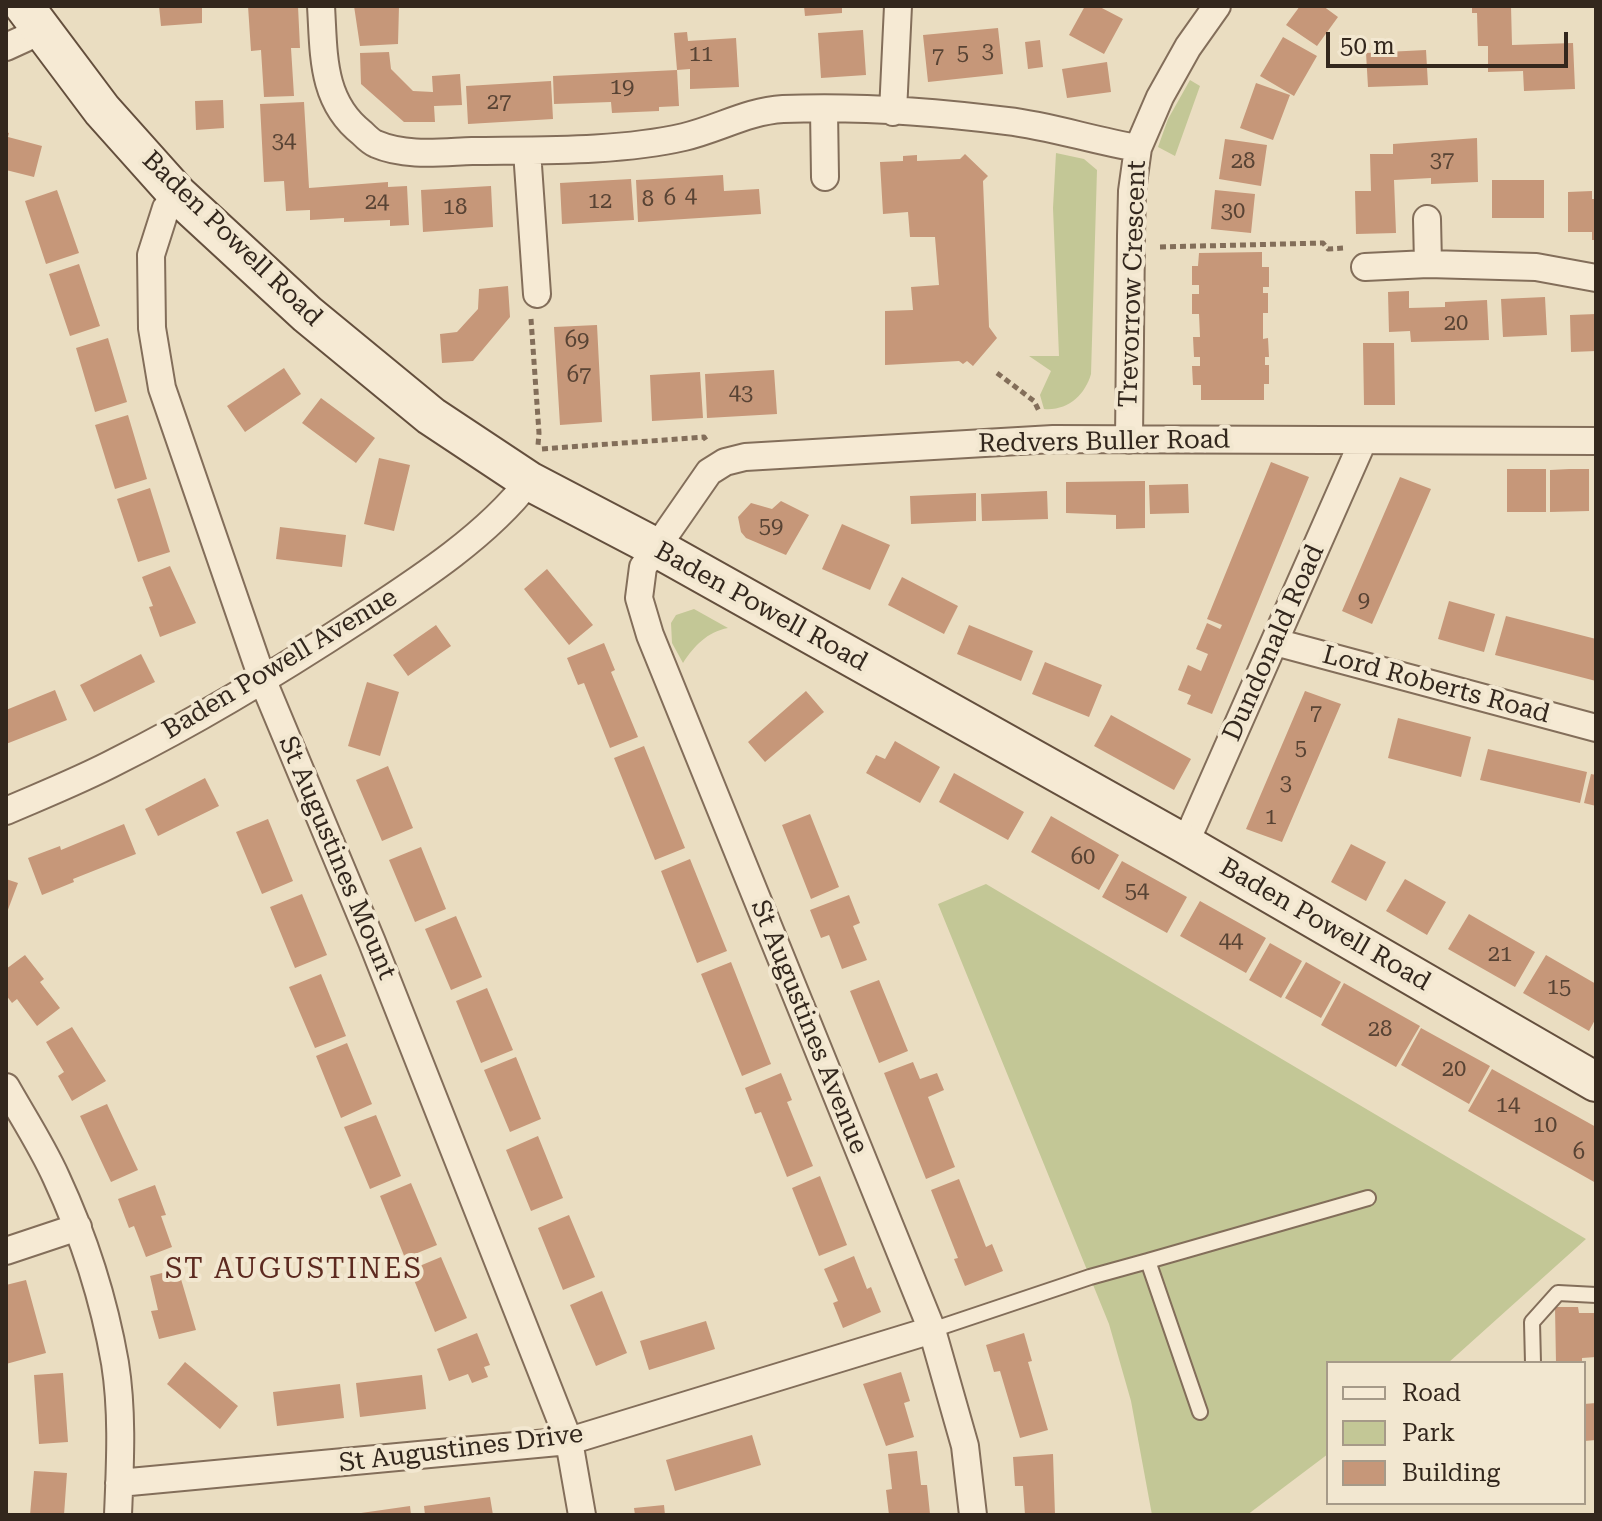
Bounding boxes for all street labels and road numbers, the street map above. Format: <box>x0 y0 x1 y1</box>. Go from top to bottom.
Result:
street label: Baden Powell Road <box>135 145 329 333</box>
street label: Trevorrow Crescent <box>1113 160 1153 408</box>
street label: Redvers Buller Road <box>978 424 1230 460</box>
street label: Baden Powell Road <box>649 536 873 678</box>
street label: Dundonald Road <box>1217 540 1331 746</box>
street label: Baden Powell Avenue <box>157 582 403 746</box>
street label: Lord Roberts Road <box>1319 640 1553 730</box>
street label: St Augustines Mount <box>272 732 402 984</box>
street label: Baden Powell Road <box>1214 852 1436 998</box>
street label: St Augustines Avenue <box>744 896 874 1158</box>
street label: St Augustines Drive <box>337 1419 585 1479</box>

